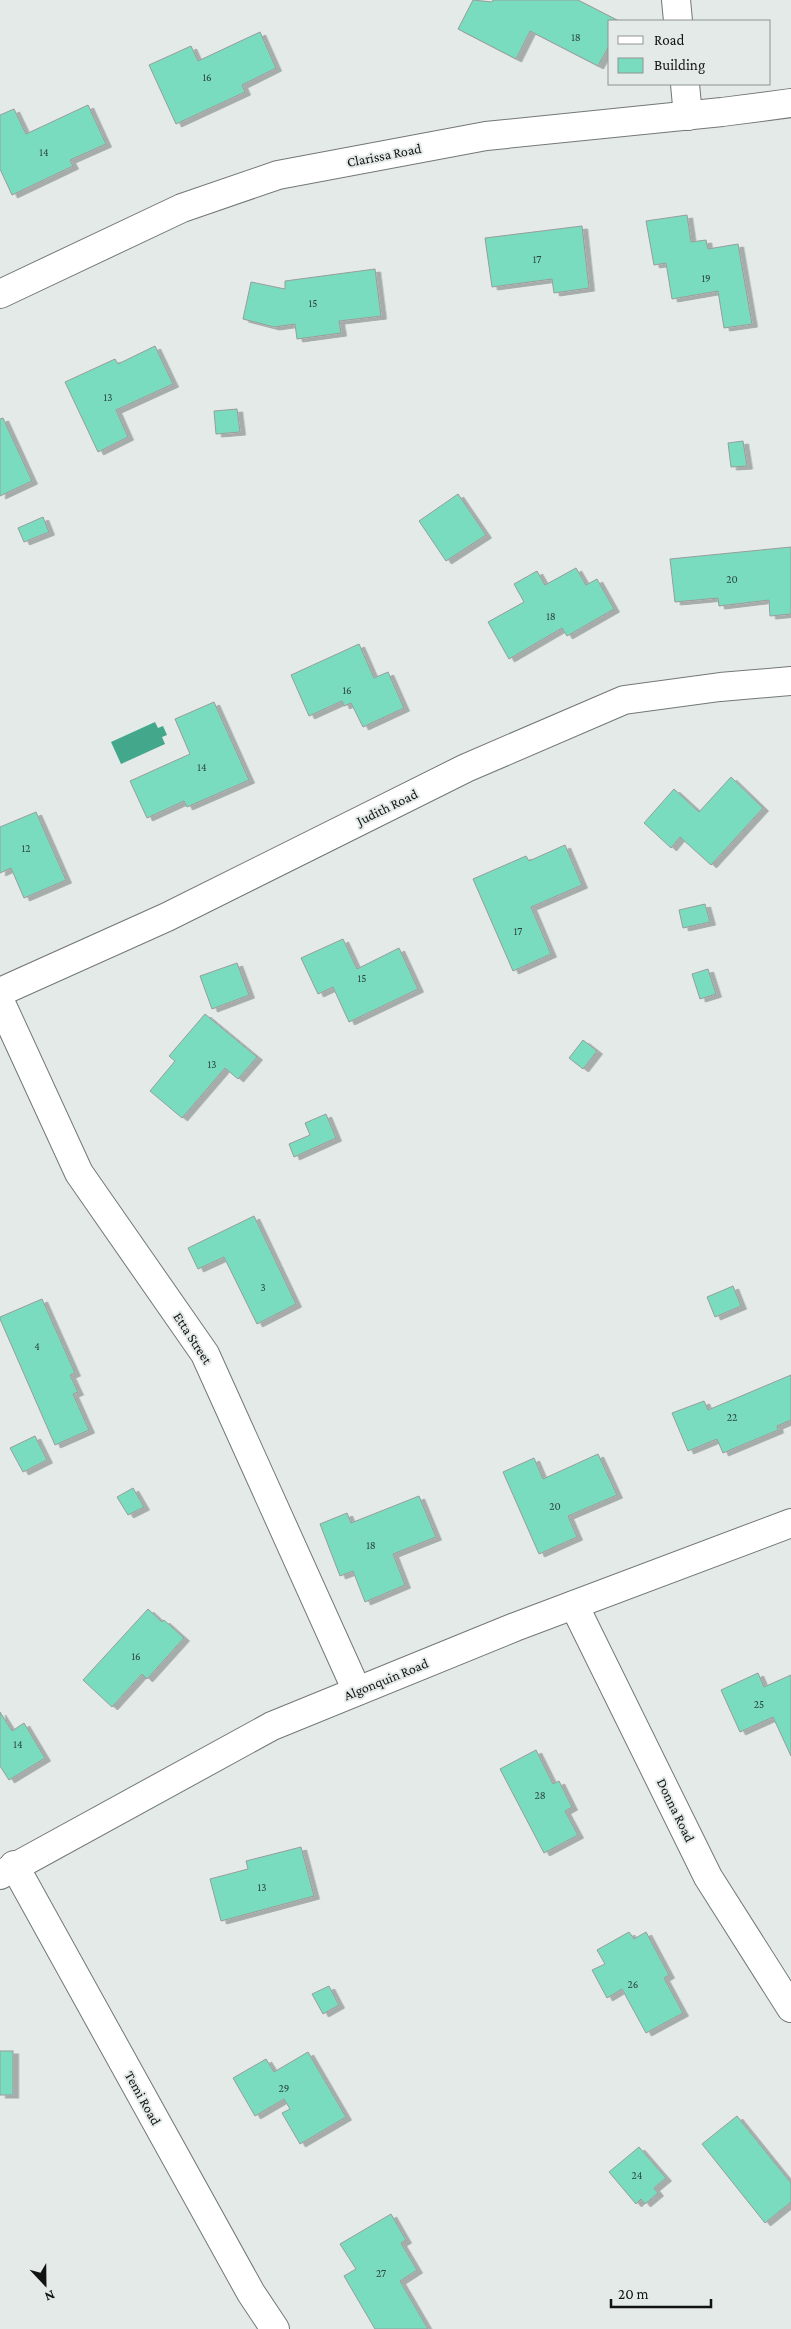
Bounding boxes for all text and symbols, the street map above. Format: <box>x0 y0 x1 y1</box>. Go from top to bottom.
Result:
legend <box>608 20 771 85</box>
house number: 18 <box>571 31 581 43</box>
text: Road <box>654 32 685 48</box>
text: Building <box>654 57 705 74</box>
house number: 16 <box>202 71 212 83</box>
street label: Clarissa Road <box>345 140 423 170</box>
house number: 14 <box>39 146 49 158</box>
house number: 17 <box>533 253 541 265</box>
house number: 19 <box>701 272 711 284</box>
house number: 15 <box>309 297 317 309</box>
house number: 13 <box>104 391 112 403</box>
house number: 20 <box>726 573 738 585</box>
house number: 18 <box>546 610 556 622</box>
house number: 16 <box>342 684 352 696</box>
house number: 14 <box>197 761 207 773</box>
street label: Judith Road <box>352 785 421 829</box>
house number: 12 <box>22 842 30 854</box>
house number: 17 <box>514 925 522 937</box>
house number: 15 <box>358 972 366 984</box>
house number: 13 <box>208 1058 216 1070</box>
house number: 3 <box>260 1281 266 1293</box>
street label: Etta Street <box>170 1309 216 1367</box>
house number: 4 <box>34 1340 40 1352</box>
house number: 22 <box>727 1411 737 1423</box>
house number: 20 <box>549 1500 561 1512</box>
house number: 18 <box>366 1539 376 1551</box>
house number: 16 <box>131 1650 141 1662</box>
street label: Algonquin Road <box>341 1655 431 1703</box>
house number: 25 <box>754 1698 764 1710</box>
house number: 14 <box>13 1738 23 1750</box>
street label: Donna Road <box>654 1776 699 1845</box>
house number: 28 <box>534 1789 546 1801</box>
house number: 13 <box>258 1881 266 1893</box>
house number: 26 <box>628 1978 638 1990</box>
street label: Temi Road <box>122 2068 165 2128</box>
house number: 29 <box>279 2082 289 2094</box>
house number: 24 <box>632 2169 643 2181</box>
north arrow <box>20 2259 70 2309</box>
house number: 27 <box>376 2267 386 2279</box>
scale bar <box>611 2276 711 2308</box>
text: 20 m <box>618 2286 649 2302</box>
text: N <box>42 2287 57 2305</box>

